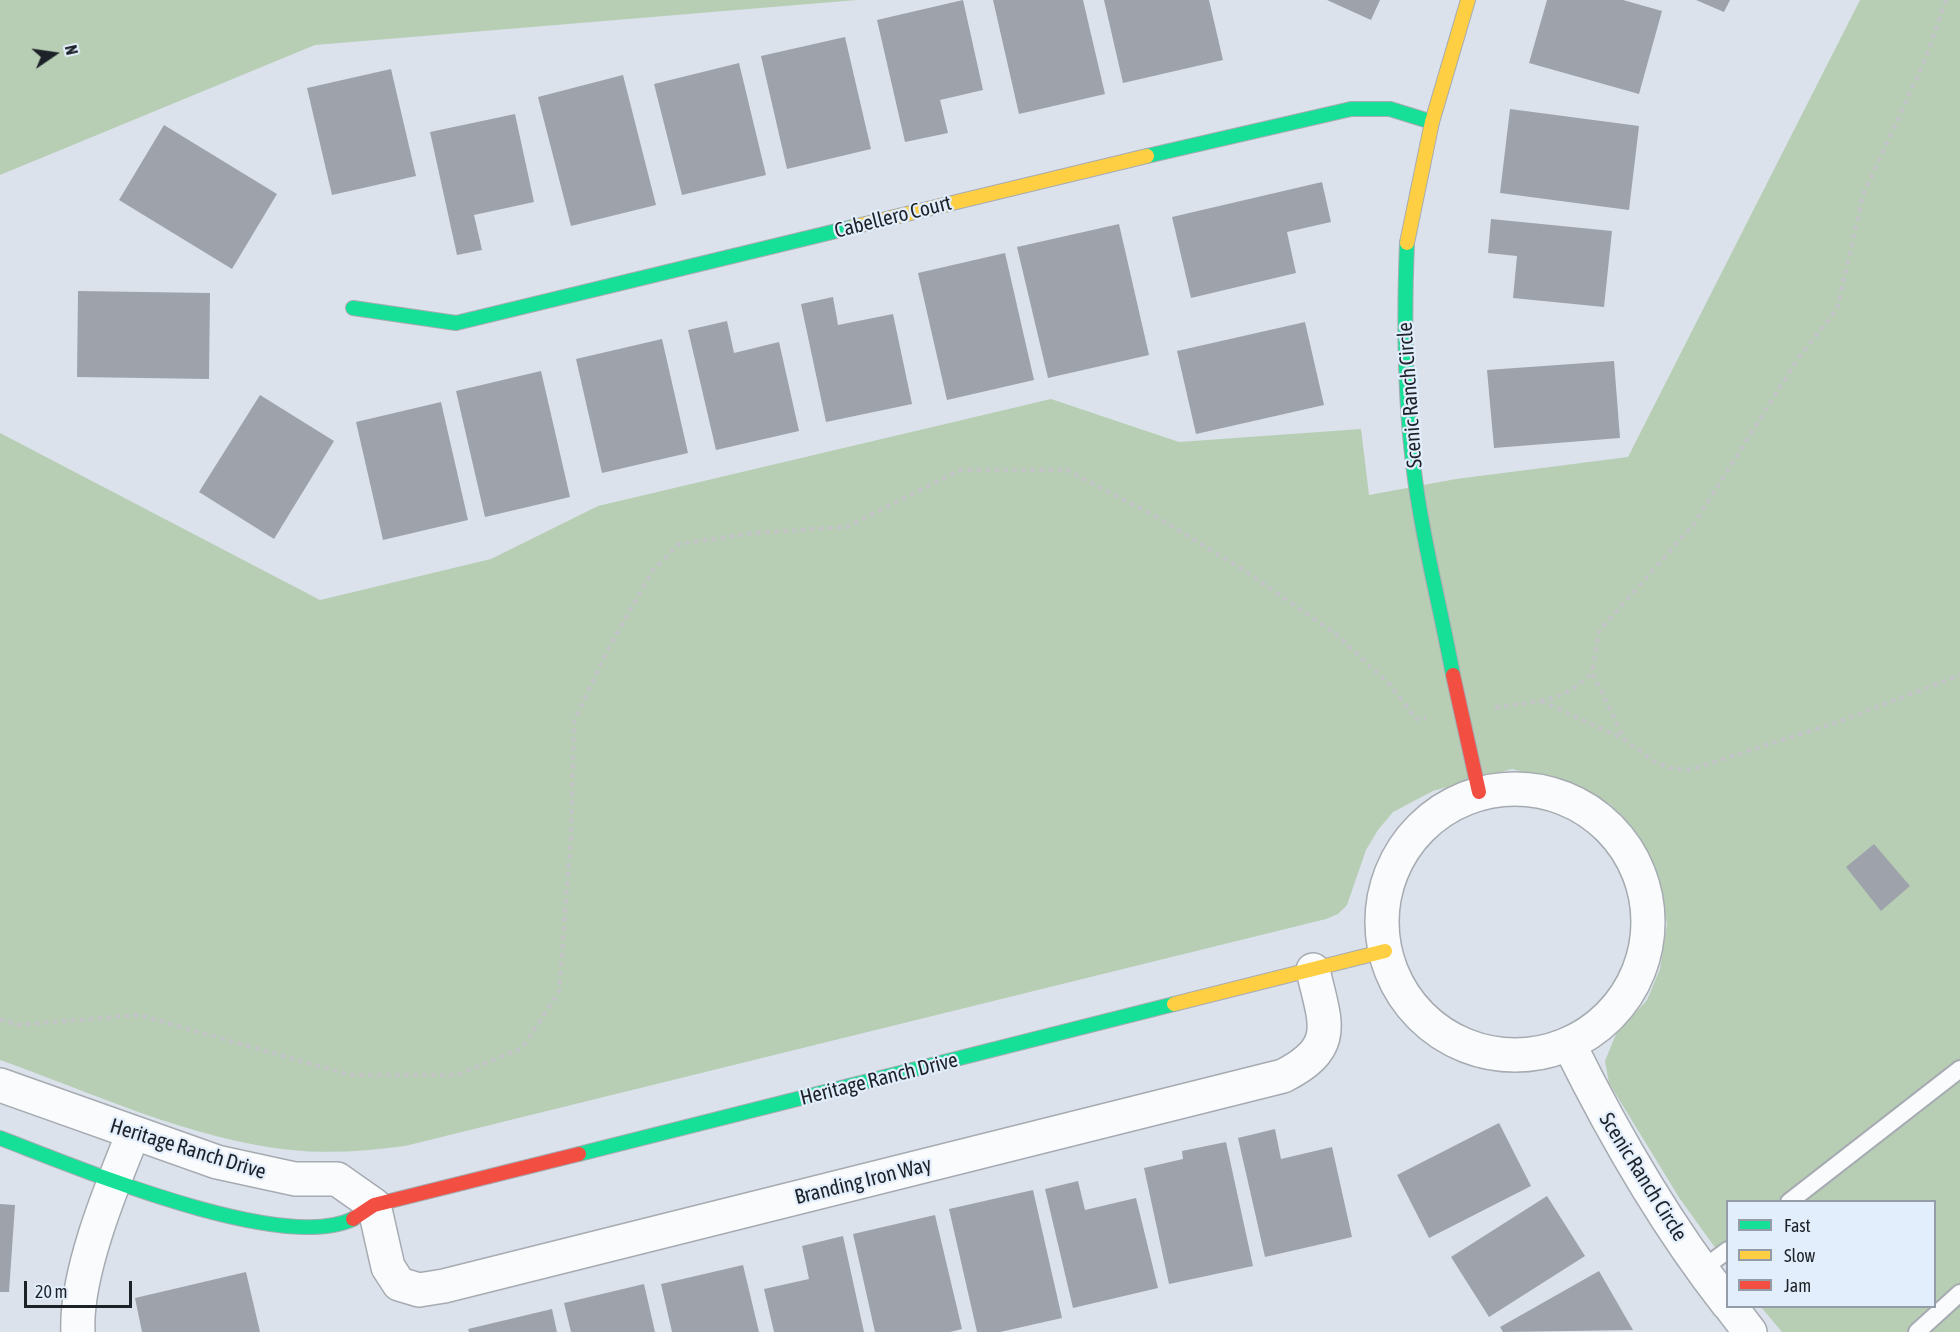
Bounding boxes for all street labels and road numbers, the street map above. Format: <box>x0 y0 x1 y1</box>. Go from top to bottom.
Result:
street label: Cabellero Court <box>832 190 954 244</box>
street label: Scenic Ranch Circle <box>1392 321 1428 469</box>
street label: Heritage Ranch Drive <box>798 1047 960 1111</box>
street label: Scenic Ranch Circle <box>1594 1108 1692 1246</box>
street label: Heritage Ranch Drive <box>107 1113 269 1185</box>
street label: Branding Iron Way <box>792 1152 934 1210</box>

